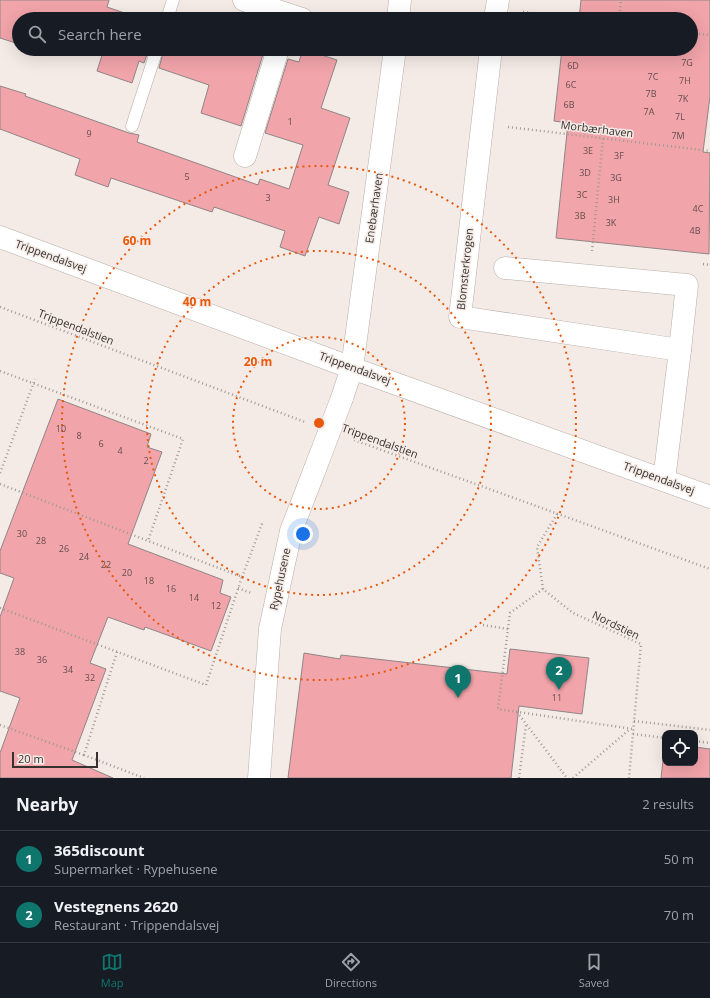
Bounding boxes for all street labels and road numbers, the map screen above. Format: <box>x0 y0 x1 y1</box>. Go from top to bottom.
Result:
street label: Morbærhaven <box>560 117 634 140</box>
street label: Enebærhaven <box>361 172 386 244</box>
street label: Blomsterkrogen <box>453 227 476 311</box>
street label: Trippendalsvej <box>13 236 89 275</box>
street label: Trippendalstien <box>36 305 116 348</box>
street label: Trippendalsvej <box>317 348 393 387</box>
street label: Trippendalstien <box>340 420 420 461</box>
street label: Trippendalsvej <box>621 458 697 497</box>
street label: Rypehusene <box>266 547 293 611</box>
street label: Nordstien <box>590 607 642 642</box>

